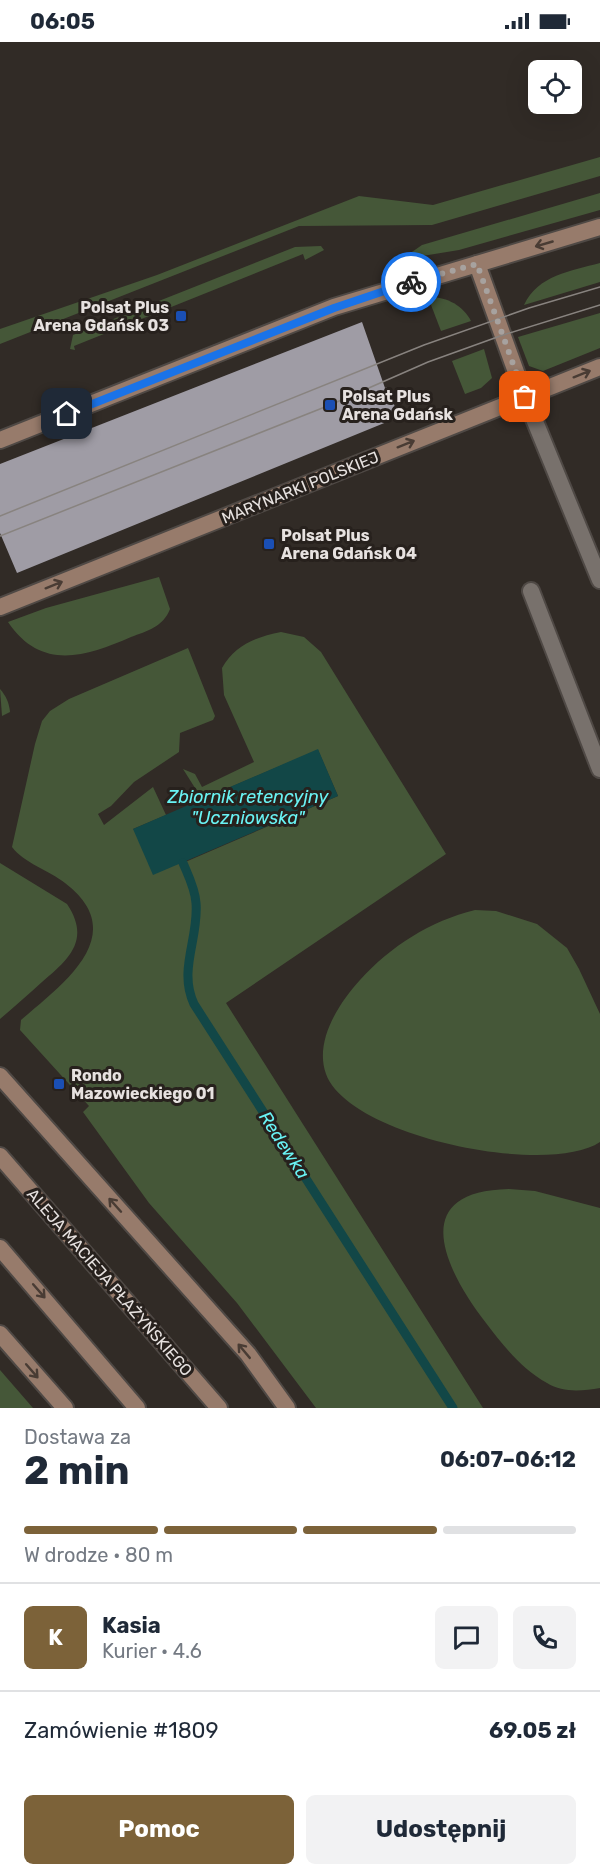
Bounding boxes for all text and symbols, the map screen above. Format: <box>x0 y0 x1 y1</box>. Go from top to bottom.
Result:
text: 06:05 <box>30 8 95 35</box>
map controls <box>528 60 582 114</box>
button: locate <box>528 60 582 114</box>
one-way arrow <box>535 239 554 250</box>
courier <box>381 252 441 312</box>
icon: bike <box>395 266 428 299</box>
place label: Polsat Plus Arena Gdańsk 03 <box>33 298 169 335</box>
marker: Polsat Plus Arena Gdańsk 03 <box>174 309 188 323</box>
one-way arrow <box>572 368 591 379</box>
pin <box>499 371 550 422</box>
icon: bag <box>508 380 541 413</box>
place label: Polsat Plus Arena Gdańsk <box>342 387 453 424</box>
pin <box>41 388 92 439</box>
icon: home <box>50 397 83 430</box>
marker: Polsat Plus Arena Gdańsk <box>323 398 337 412</box>
one-way arrow <box>397 438 415 449</box>
street label: MARYNARKI POLSKIEJ <box>219 447 382 528</box>
place label: Polsat Plus Arena Gdańsk 04 <box>281 526 417 563</box>
marker: Polsat Plus Arena Gdańsk 04 <box>262 537 276 551</box>
one-way arrow <box>45 579 63 590</box>
water label: Zbiornik retencyjny "Uczniowska" <box>166 786 330 829</box>
place label: Rondo Mazowieckiego 01 <box>71 1066 215 1103</box>
marker: Rondo Mazowieckiego 01 <box>52 1077 66 1091</box>
water label: Redewka <box>254 1107 314 1183</box>
street label: ALEJA MACIEJA PŁAŻYŃSKIEGO <box>23 1185 196 1380</box>
one-way arrow <box>108 1198 122 1213</box>
one-way arrow <box>32 1283 46 1298</box>
one-way arrow <box>238 1343 251 1359</box>
one-way arrow <box>25 1363 39 1378</box>
text: Dostawa za <box>24 1425 131 1449</box>
text: 06:07–06:12 <box>440 1446 576 1473</box>
text: 2 min <box>24 1448 130 1494</box>
text: W drodze · 80 m <box>24 1543 173 1567</box>
button: chat <box>435 1606 498 1669</box>
button: phone <box>513 1606 576 1669</box>
text: Kasia <box>102 1612 161 1639</box>
text: K <box>48 1624 63 1651</box>
text: Kurier · 4.6 <box>102 1639 202 1663</box>
text: Zamówienie #1809 <box>24 1717 219 1744</box>
text: 69.05 zł <box>489 1717 576 1744</box>
button: Pomoc <box>24 1795 294 1864</box>
button: Udostępnij <box>306 1795 576 1864</box>

